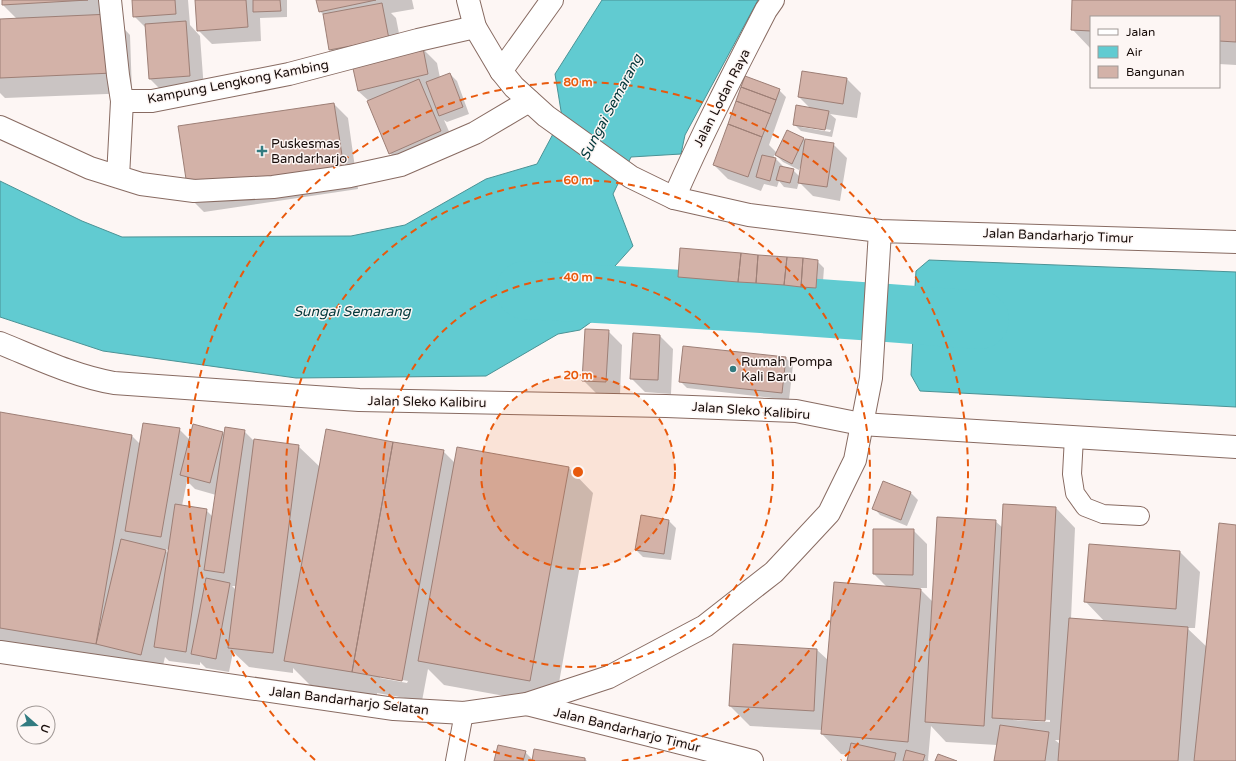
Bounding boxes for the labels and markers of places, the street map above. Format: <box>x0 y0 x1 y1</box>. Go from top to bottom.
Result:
place label: Puskesmas Bandarharjo <box>271 136 347 167</box>
marker: Puskesmas Bandarharjo <box>256 145 268 157</box>
place label: Rumah Pompa Kali Baru <box>741 354 833 385</box>
marker: Rumah Pompa Kali Baru <box>728 364 738 374</box>
centre of rings <box>571 465 585 479</box>

